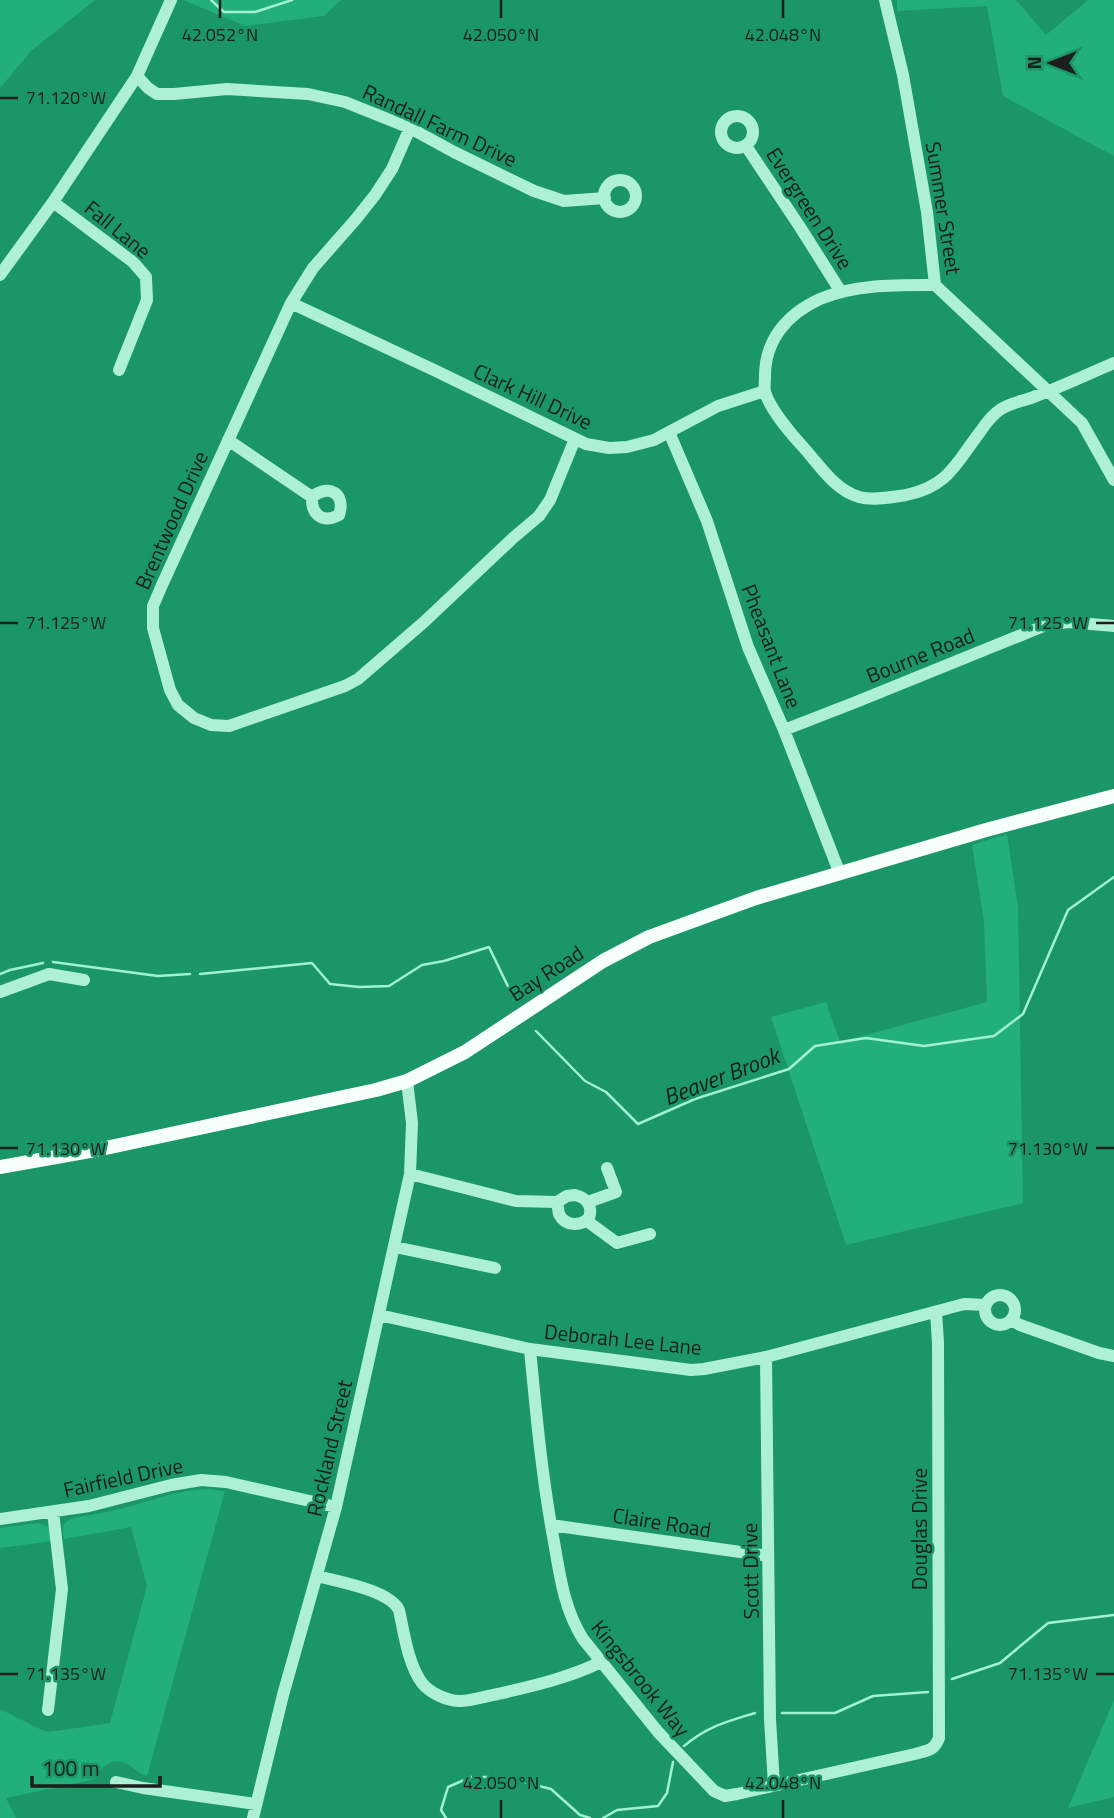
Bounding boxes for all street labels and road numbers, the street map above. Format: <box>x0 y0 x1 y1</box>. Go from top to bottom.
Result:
street label: Randall Farm Drive <box>358 75 522 175</box>
street label: Summer Street <box>918 139 970 277</box>
street label: Evergreen Drive <box>758 141 862 275</box>
street label: Fall Lane <box>78 192 158 266</box>
street label: Clark Hill Drive <box>468 355 598 437</box>
street label: Brentwood Drive <box>126 445 216 595</box>
street label: Pheasant Lane <box>734 579 810 713</box>
street label: Bourne Road <box>861 619 979 691</box>
street label: Bay Road <box>502 937 590 1009</box>
street label: Deborah Lee Lane <box>543 1315 703 1363</box>
street label: Rockland Street <box>298 1376 360 1520</box>
street label: Fairfield Drive <box>60 1449 186 1505</box>
street label: Douglas Drive <box>903 1468 935 1590</box>
street label: Claire Road <box>611 1498 713 1546</box>
street label: Scott Drive <box>733 1522 767 1620</box>
street label: Kingsbrook Way <box>584 1613 698 1743</box>

